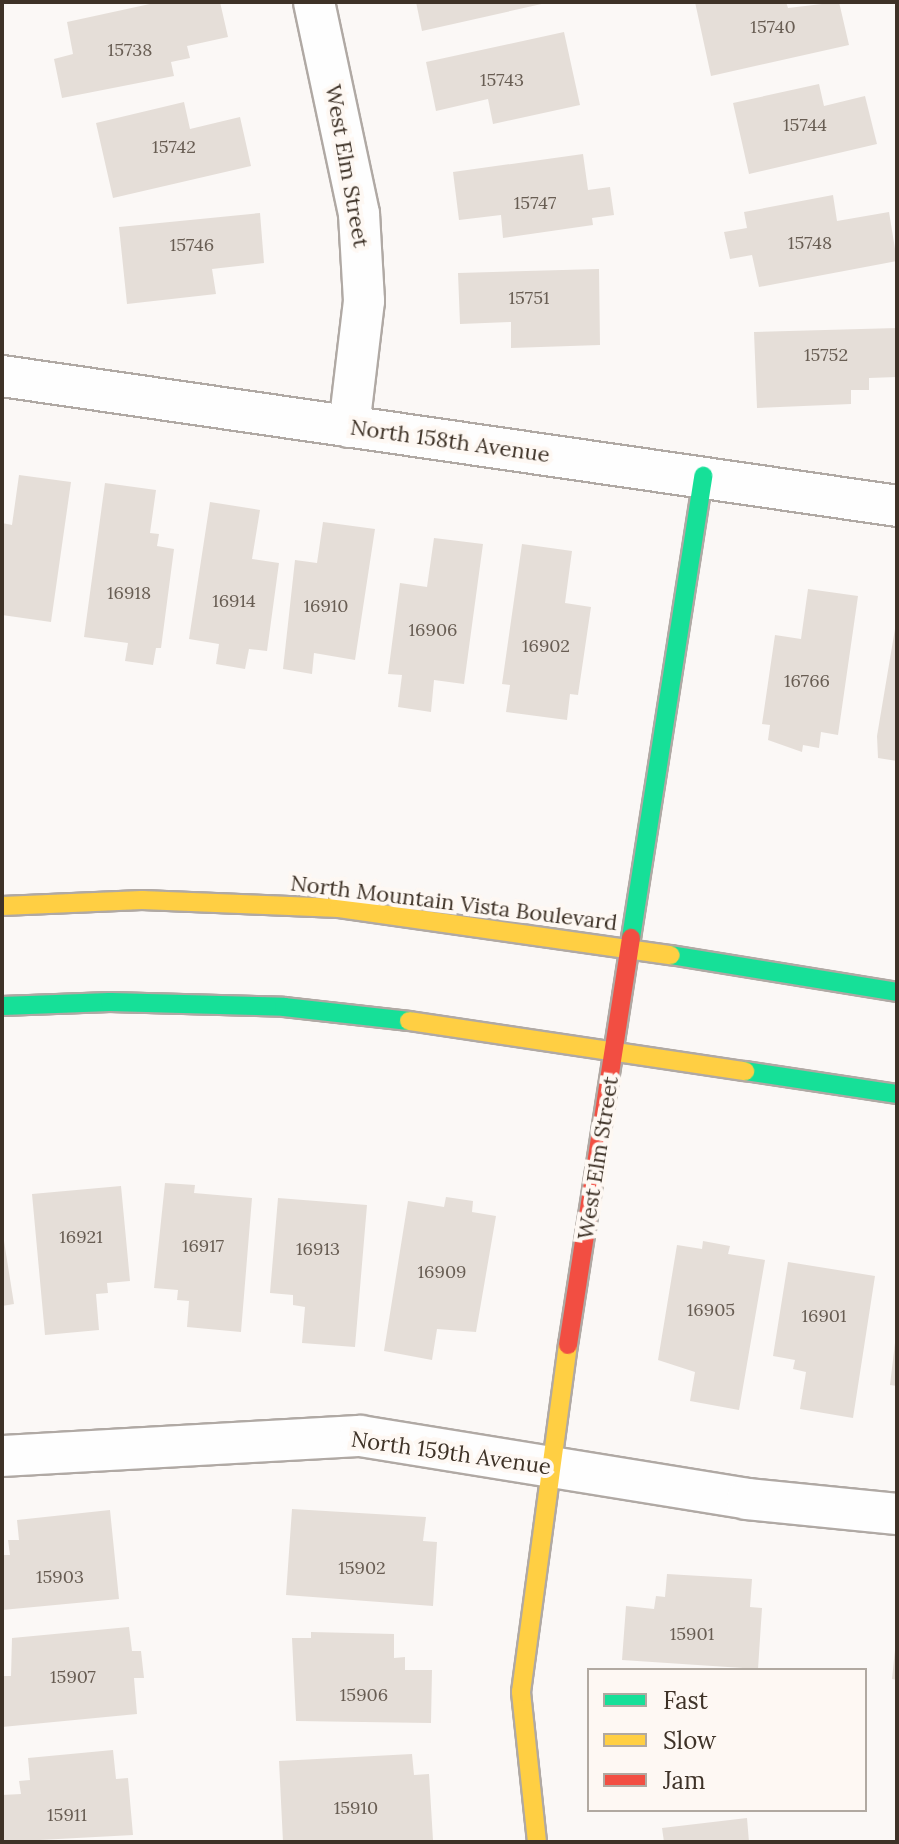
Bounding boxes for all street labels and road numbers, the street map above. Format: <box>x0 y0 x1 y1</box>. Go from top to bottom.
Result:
street label: West Elm Street <box>320 82 374 250</box>
street label: North 158th Avenue <box>349 414 551 468</box>
street label: North Mountain Vista Boulevard <box>289 870 619 936</box>
street label: West Elm Street <box>572 1074 624 1242</box>
street label: North 159th Avenue <box>349 1426 553 1480</box>

